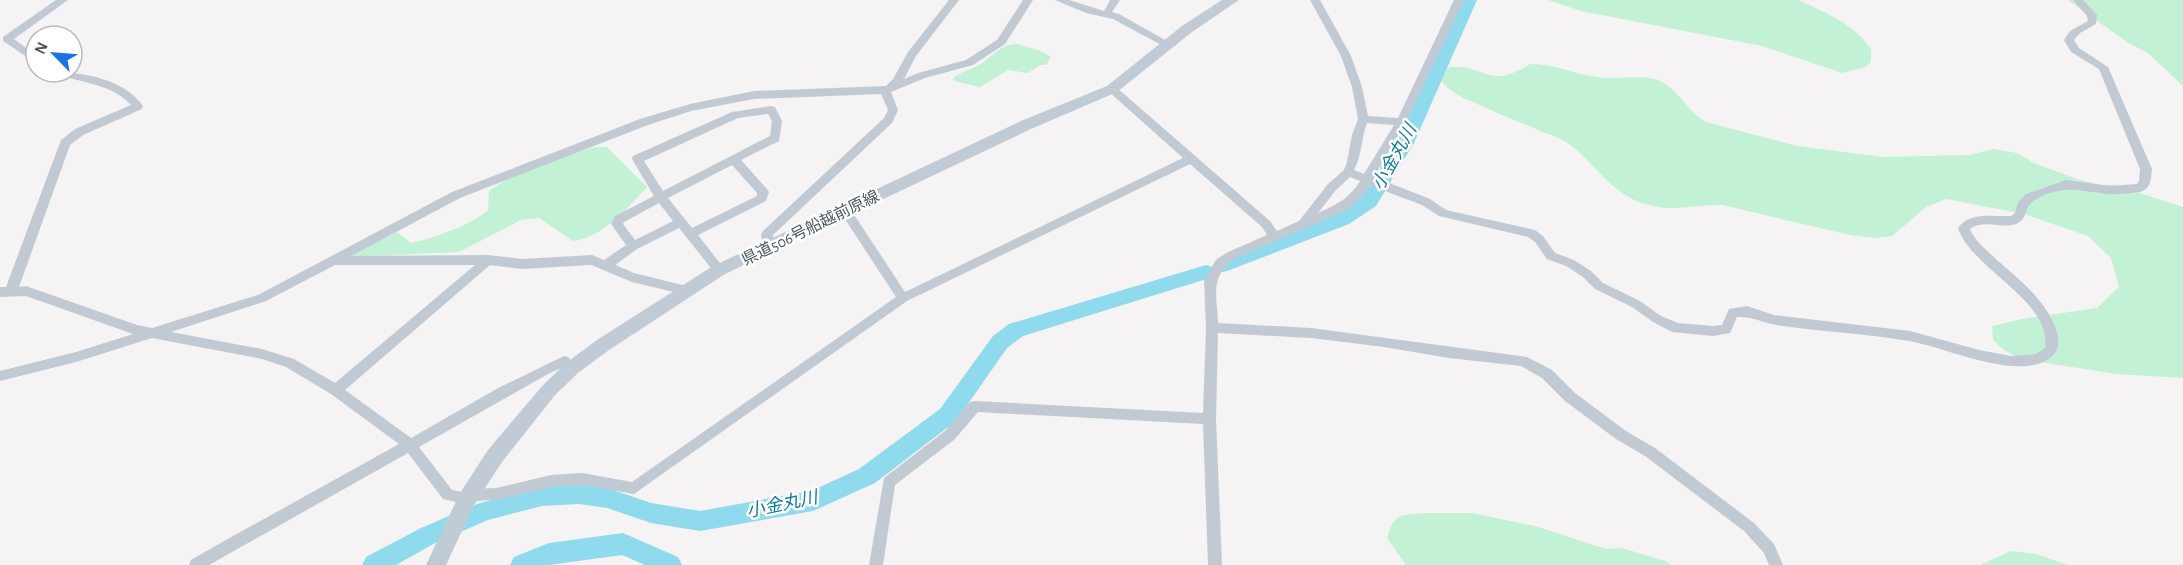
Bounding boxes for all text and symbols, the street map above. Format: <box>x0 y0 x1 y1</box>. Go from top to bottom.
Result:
north arrow <box>24 24 84 84</box>
text: N <box>32 40 51 57</box>
water label: 小金丸川 <box>1368 119 1421 193</box>
street label: 県道506号船越前原線 <box>739 187 882 268</box>
water label: 小金丸川 <box>745 486 821 521</box>

